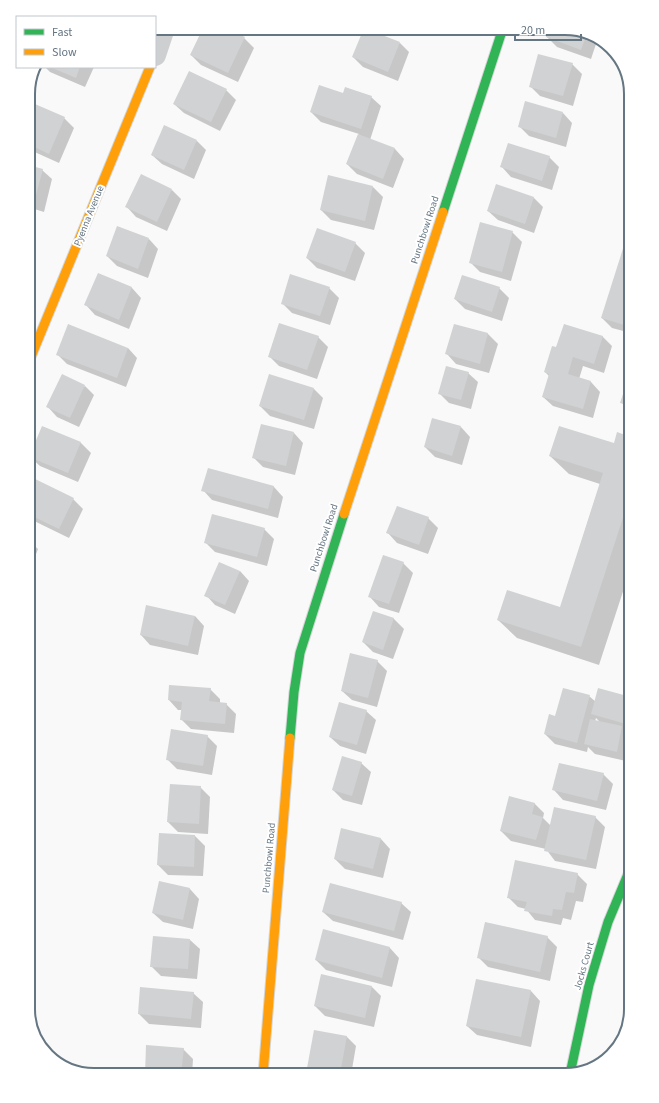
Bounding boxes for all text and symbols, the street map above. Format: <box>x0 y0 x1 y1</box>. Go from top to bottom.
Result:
legend <box>16 16 156 68</box>
scale bar <box>515 16 581 42</box>
text: 20 m <box>521 22 545 39</box>
text: Fast <box>52 24 72 41</box>
text: Slow <box>52 44 77 61</box>
street label: Pyenna Avenue <box>71 184 108 248</box>
street label: Punchbowl Road <box>407 194 443 266</box>
street label: Punchbowl Road <box>306 502 342 574</box>
street label: Punchbowl Road <box>259 822 279 894</box>
street label: Jocks Court <box>570 940 598 992</box>

